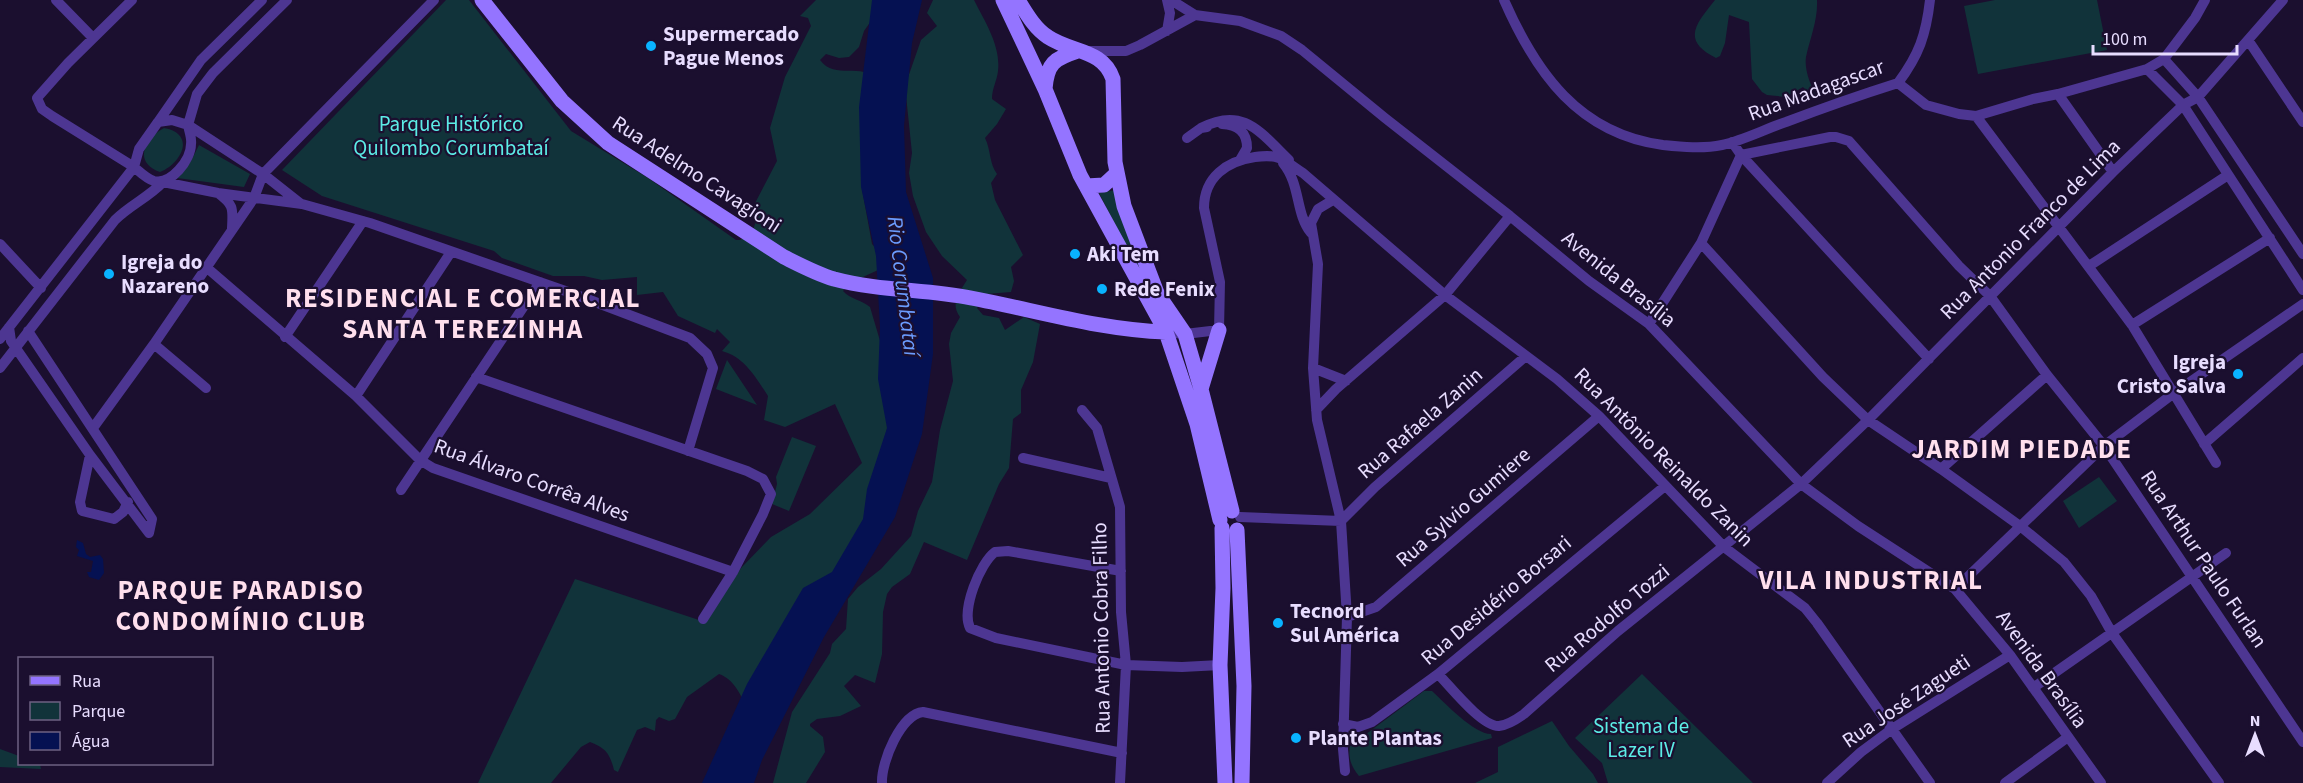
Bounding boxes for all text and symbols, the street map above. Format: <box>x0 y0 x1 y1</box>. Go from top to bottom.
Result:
scale bar <box>2093 18 2237 56</box>
place label: Supermercado Pague Menos <box>663 19 799 73</box>
text: 100 m <box>2102 27 2147 52</box>
marker: Supermercado Pague Menos <box>644 39 658 53</box>
street label: Rua Madagascar <box>1744 51 1889 129</box>
street label: Rua Adelmo Cavagioni <box>607 108 787 240</box>
park label: Parque Histórico Quilombo Corumbataí <box>353 109 550 163</box>
street label: Rua Antonio Franco de Lima <box>1933 132 2127 326</box>
water label: Rio Corumbataí <box>879 214 928 360</box>
street label: Avenida Brasília <box>1555 224 1683 334</box>
place label: Aki Tem <box>1086 239 1160 269</box>
place label: Igreja do Nazareno <box>121 247 209 301</box>
marker: Aki Tem <box>1068 247 1082 261</box>
marker: Igreja do Nazareno <box>102 267 116 281</box>
place label: Rede Fenix <box>1114 274 1215 304</box>
district label: RESIDENCIAL E COMERCIAL SANTA TEREZINHA <box>285 279 641 349</box>
marker: Rede Fenix <box>1095 282 1109 296</box>
place label: Igreja Cristo Salva <box>2117 347 2226 401</box>
street label: Rua Rafaela Zanin <box>1351 360 1489 486</box>
street label: Rua Antônio Reinaldo Zanin <box>1567 360 1761 554</box>
marker: Igreja Cristo Salva <box>2231 367 2245 381</box>
district label: JARDIM PIEDADE <box>1911 430 2133 469</box>
street label: Rua Álvaro Corrêa Alves <box>430 431 634 529</box>
street label: Rua Sylvio Gumiere <box>1389 440 1537 574</box>
street label: Rua Arthur Paulo Furlan <box>2133 464 2275 654</box>
street label: Rua Antonio Cobra Filho <box>1084 522 1118 734</box>
street label: Rua Desidério Borsari <box>1414 528 1578 672</box>
street label: Rua Rodolfo Tozzi <box>1538 557 1676 679</box>
district label: VILA INDUSTRIAL <box>1758 561 1983 600</box>
district label: PARQUE PARADISO CONDOMÍNIO CLUB <box>116 571 366 641</box>
place label: Tecnord Sul América <box>1290 596 1400 650</box>
street label: Avenida Brasília <box>1989 604 2095 734</box>
marker: Tecnord Sul América <box>1271 616 1285 630</box>
street label: Rua José Zagueti <box>1836 647 1976 755</box>
legend <box>18 657 213 765</box>
text: Rua <box>72 669 101 694</box>
text: Parque <box>72 699 125 724</box>
north arrow <box>2225 705 2285 765</box>
text: N <box>2250 710 2260 732</box>
park label: Sistema de Lazer IV <box>1593 711 1689 765</box>
place label: Plante Plantas <box>1308 723 1442 753</box>
text: Água <box>72 729 110 754</box>
marker: Plante Plantas <box>1289 731 1303 745</box>

